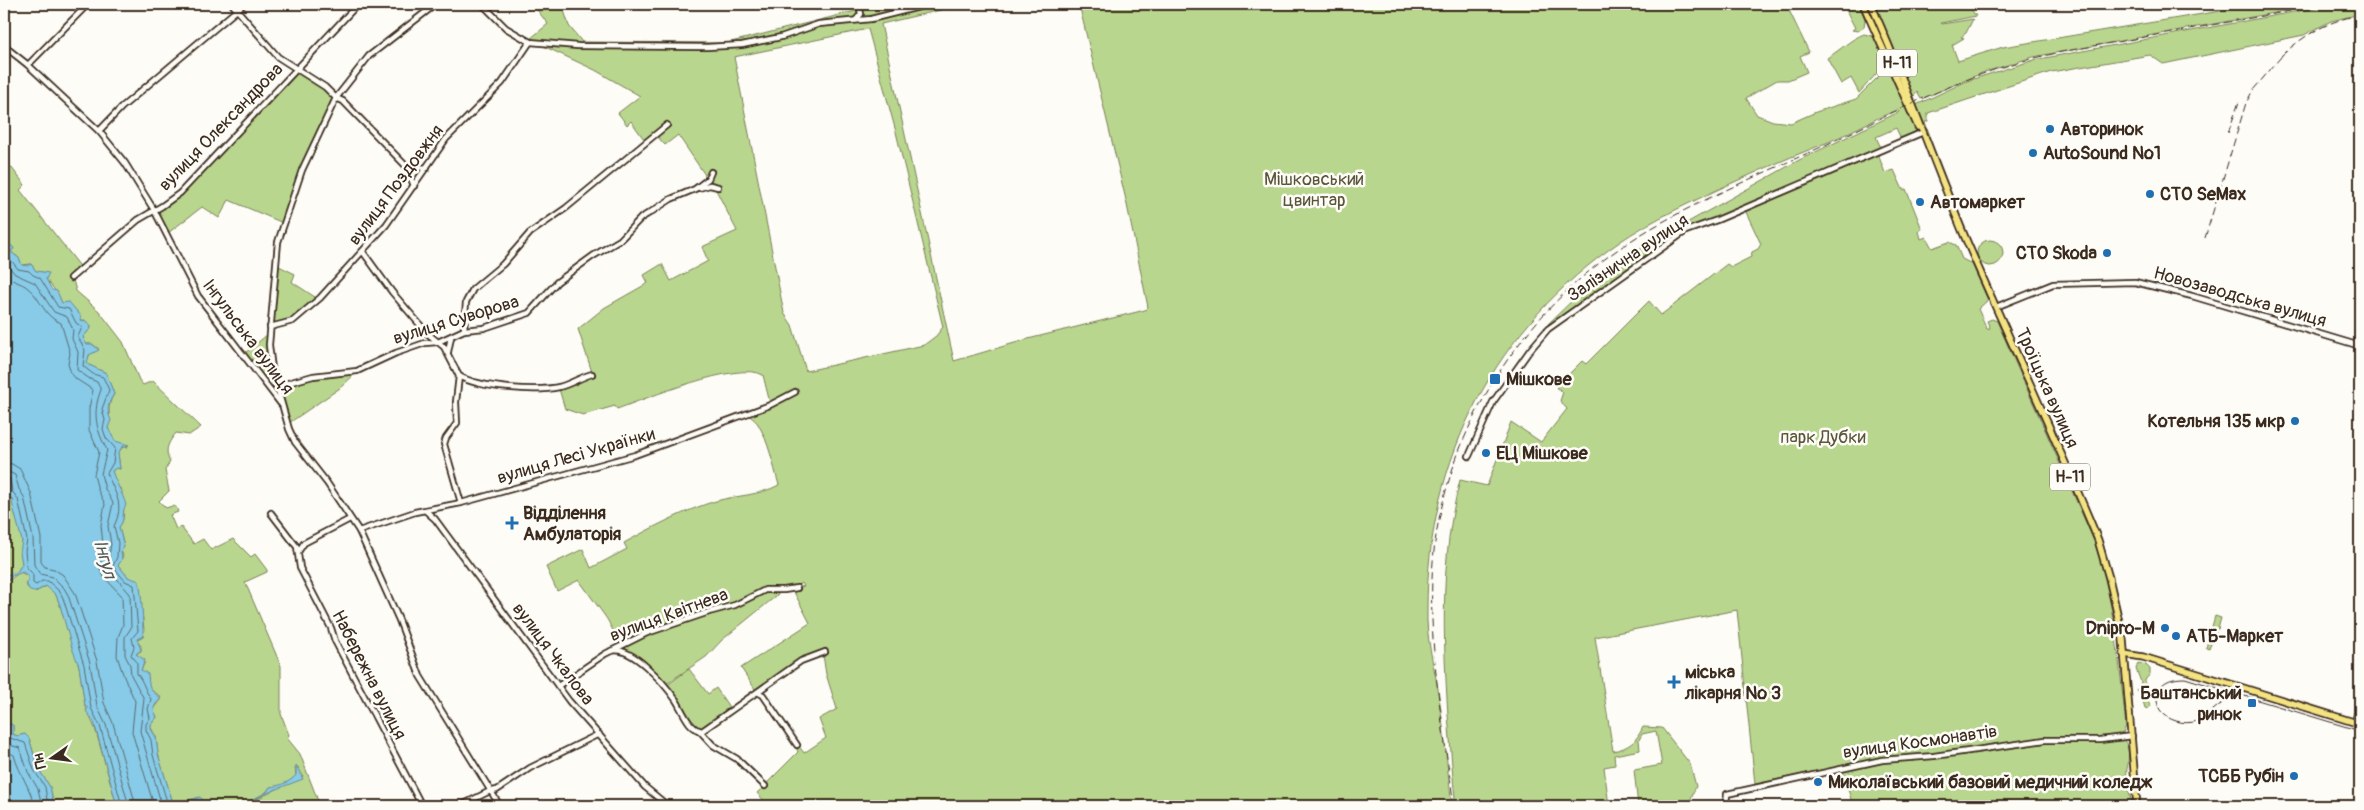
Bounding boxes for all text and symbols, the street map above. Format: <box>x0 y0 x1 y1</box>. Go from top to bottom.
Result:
road number: Н-11 <box>1877 49 1917 76</box>
street label: вулиця Олександрова <box>154 58 288 196</box>
place label: Авторинок <box>2060 118 2144 141</box>
street label: вулиця Поздовжня <box>343 120 449 250</box>
marker: Авторинок <box>2044 123 2056 135</box>
place label: AutoSound №1 <box>2043 142 2161 165</box>
marker: AutoSound №1 <box>2027 147 2039 159</box>
park label: Мішковський цвинтар <box>1264 168 1364 212</box>
place label: СТО SeMax <box>2160 183 2246 206</box>
marker: СТО SeMax <box>2144 188 2156 200</box>
place label: Автомаркет <box>1930 191 2026 214</box>
marker: Автомаркет <box>1914 196 1926 208</box>
street label: Залізнична вулиця <box>1563 209 1693 307</box>
place label: СТО Skoda <box>2016 242 2098 265</box>
marker: СТО Skoda <box>2101 247 2113 259</box>
street label: Новозаводська вулиця <box>2151 261 2329 333</box>
street label: Інгульська вулиця <box>197 275 299 399</box>
street label: вулиця Суворова <box>390 290 522 350</box>
street label: Троїцька вулиця <box>2010 324 2084 452</box>
place label: Мішкове <box>1506 368 1573 391</box>
marker: Мішкове <box>1488 372 1502 386</box>
place label: Котельня 135 мкр <box>2148 410 2285 433</box>
marker: Котельня 135 мкр <box>2289 415 2301 427</box>
street label: вулиця Лесі Українки <box>495 422 657 490</box>
park label: парк Дубки <box>1780 426 1866 449</box>
place label: ЕЦ Мішкове <box>1496 442 1589 465</box>
marker: ЕЦ Мішкове <box>1480 447 1492 459</box>
road number: Н-11 <box>2050 464 2090 491</box>
place label: Відділення Амбулаторія <box>523 502 621 546</box>
marker: Відділення Амбулаторія <box>505 516 519 530</box>
water label: Інгул <box>88 537 123 583</box>
street label: вулиця Квітнева <box>607 583 731 647</box>
street label: вулиця Чкалова <box>507 598 599 710</box>
street label: Набережна вулиця <box>326 606 412 744</box>
place label: Dnipro-M <box>2085 617 2155 640</box>
marker: Dnipro-M <box>2159 622 2171 634</box>
place label: АТБ-Маркет <box>2186 625 2284 648</box>
marker: АТБ-Маркет <box>2170 630 2182 642</box>
place label: міська лікарня № 3 <box>1684 661 1781 705</box>
marker: міська лікарня № 3 <box>1667 675 1681 689</box>
place label: Баштанський ринок <box>2140 682 2242 726</box>
marker: Баштанський ринок <box>2246 697 2258 709</box>
street label: вулиця Космонавтів <box>1841 720 1999 764</box>
north arrow <box>28 732 78 782</box>
text: Пн <box>30 751 50 771</box>
place label: ТСББ Рубін <box>2197 765 2284 788</box>
marker: ТСББ Рубін <box>2288 770 2300 782</box>
place label: Миколаївський базовий медичний коледж <box>1828 771 2153 794</box>
marker: Миколаївський базовий медичний коледж <box>1812 776 1824 788</box>

